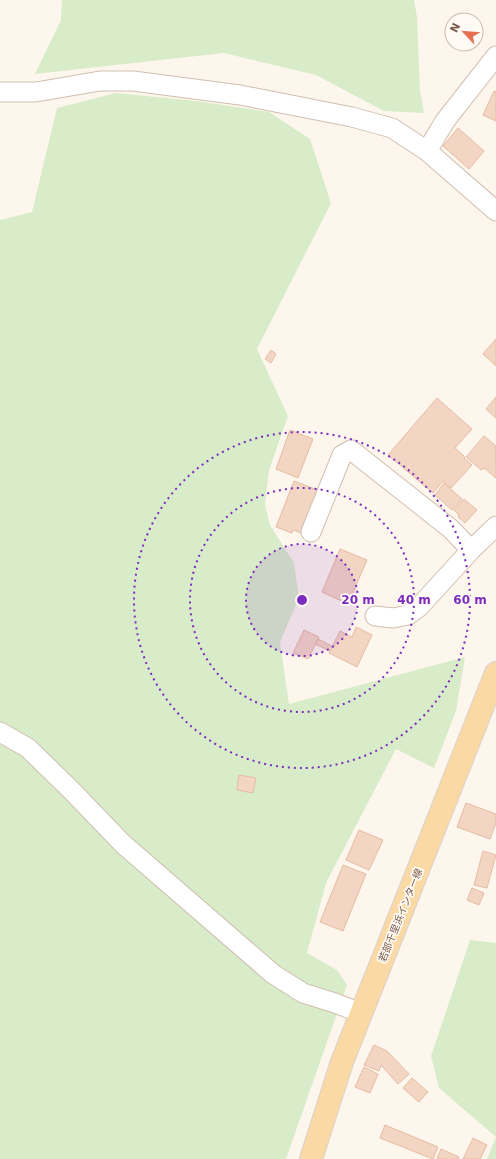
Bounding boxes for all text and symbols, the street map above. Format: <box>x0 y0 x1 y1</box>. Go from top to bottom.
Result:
north arrow <box>444 12 484 52</box>
text: N <box>448 21 463 35</box>
centre of rings <box>295 593 309 607</box>
text: 20 m <box>341 593 375 607</box>
text: 40 m <box>397 593 431 607</box>
text: 60 m <box>453 593 487 607</box>
street label: 若部千里浜インター線 <box>377 867 424 964</box>

